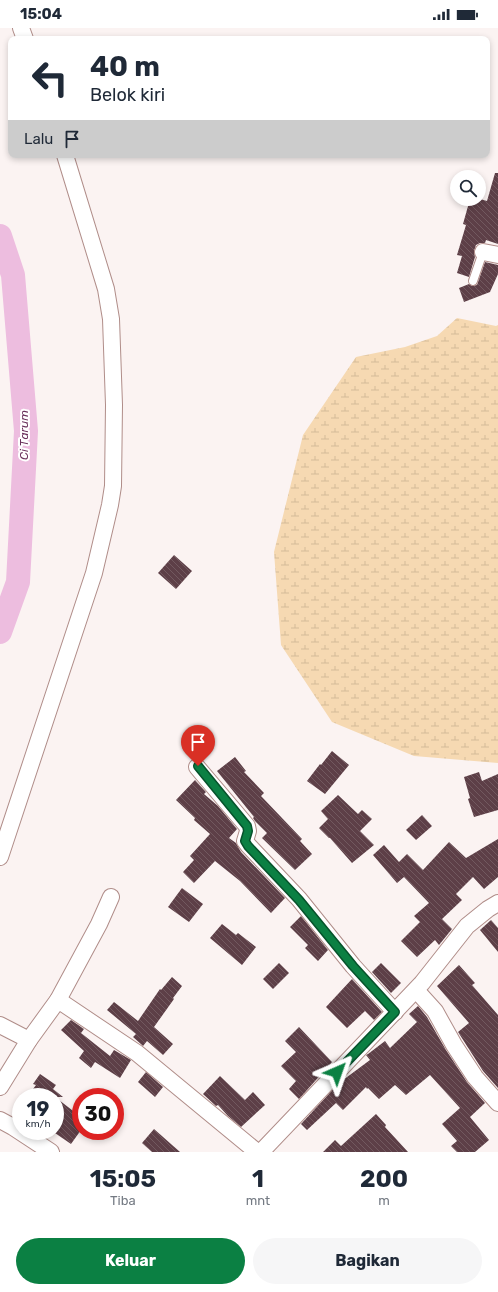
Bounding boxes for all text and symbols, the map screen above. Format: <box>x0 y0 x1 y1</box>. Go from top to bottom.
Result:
text: 15:04 <box>20 5 62 23</box>
text: 40 m <box>90 50 160 83</box>
icon: left <box>24 52 76 104</box>
text: Belok kiri <box>90 84 165 106</box>
icon: arrive <box>61 128 83 150</box>
text: Lalu <box>24 130 53 148</box>
map controls <box>450 170 486 206</box>
button: search <box>450 170 486 206</box>
water label: Ci Tarum <box>17 410 31 460</box>
pin <box>181 725 215 766</box>
icon: arrive <box>187 731 209 753</box>
position arrow <box>316 1051 358 1093</box>
speed limit sign: 30 <box>72 1088 124 1140</box>
text: 19 <box>27 1097 49 1121</box>
text: km/h <box>26 1118 50 1130</box>
text: 15:05 <box>90 1165 156 1193</box>
text: 1 <box>252 1165 264 1193</box>
text: 200 <box>360 1165 408 1193</box>
text: Tiba <box>110 1193 136 1208</box>
text: mnt <box>246 1193 270 1208</box>
text: m <box>378 1193 390 1208</box>
button: Keluar <box>16 1238 245 1284</box>
button: Bagikan <box>253 1238 482 1284</box>

